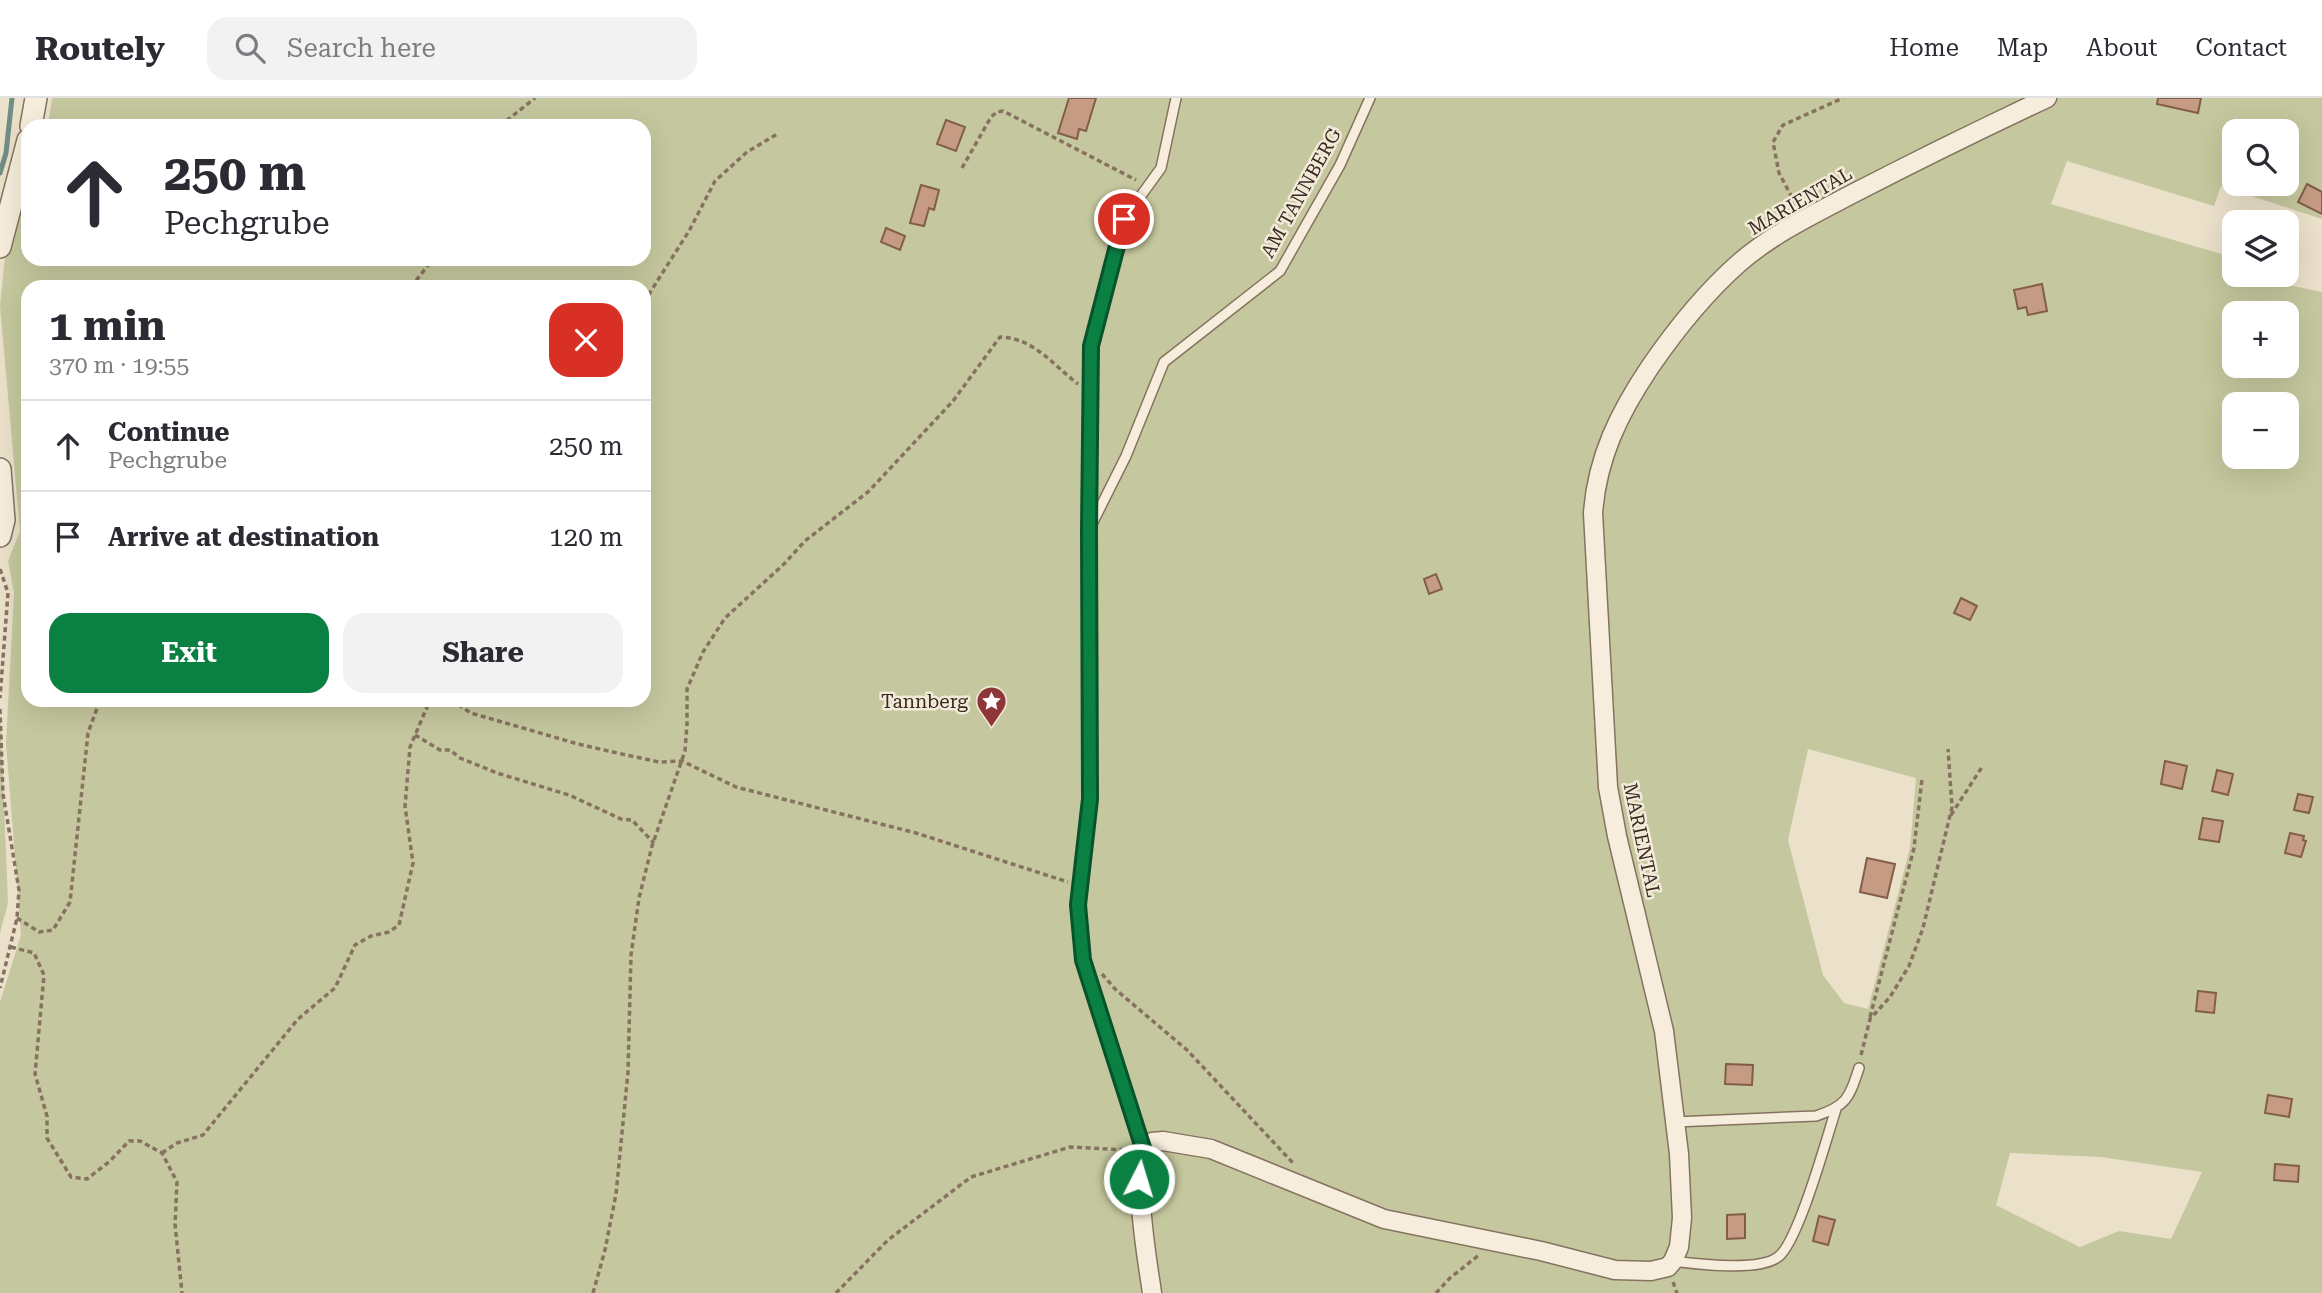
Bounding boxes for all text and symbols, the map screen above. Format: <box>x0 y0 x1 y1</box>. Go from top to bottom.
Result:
search box <box>207 17 697 80</box>
text: Routely <box>35 29 165 68</box>
icon: search <box>231 29 269 67</box>
text: Search here <box>287 33 436 63</box>
text: Home <box>1889 34 1959 62</box>
text: Map <box>1997 34 2048 62</box>
text: About <box>2086 34 2157 62</box>
text: Contact <box>2195 34 2287 62</box>
map controls <box>2222 119 2299 469</box>
button: search <box>2222 119 2299 196</box>
street label: AM TANNBERG <box>1256 124 1346 262</box>
text: 250 m <box>164 145 306 202</box>
icon: ahead <box>49 147 140 238</box>
street label: MARIENTAL <box>1744 162 1856 240</box>
pin <box>1094 189 1154 249</box>
icon: arrive <box>1105 200 1143 238</box>
text: Pechgrube <box>164 204 330 242</box>
button: layers <box>2222 210 2299 287</box>
text: 1 min <box>49 301 166 350</box>
button: + <box>2222 301 2299 378</box>
button: close <box>549 303 623 377</box>
text: 370 m · 19:55 <box>49 352 189 379</box>
button: − <box>2222 392 2299 469</box>
text: Continue <box>108 417 230 447</box>
icon: ahead <box>49 427 87 465</box>
text: 250 m <box>549 431 623 461</box>
text: Pechgrube <box>108 447 227 474</box>
icon: arrive <box>49 518 87 556</box>
text: Arrive at destination <box>108 522 379 552</box>
text: 120 m <box>549 522 623 552</box>
button: Exit <box>49 613 329 693</box>
button: Share <box>343 613 623 693</box>
place icon: Tannberg <box>974 684 1008 728</box>
place label: Tannberg <box>881 690 968 713</box>
street label: MARIENTAL <box>1619 781 1665 899</box>
position arrow <box>1102 1142 1176 1216</box>

